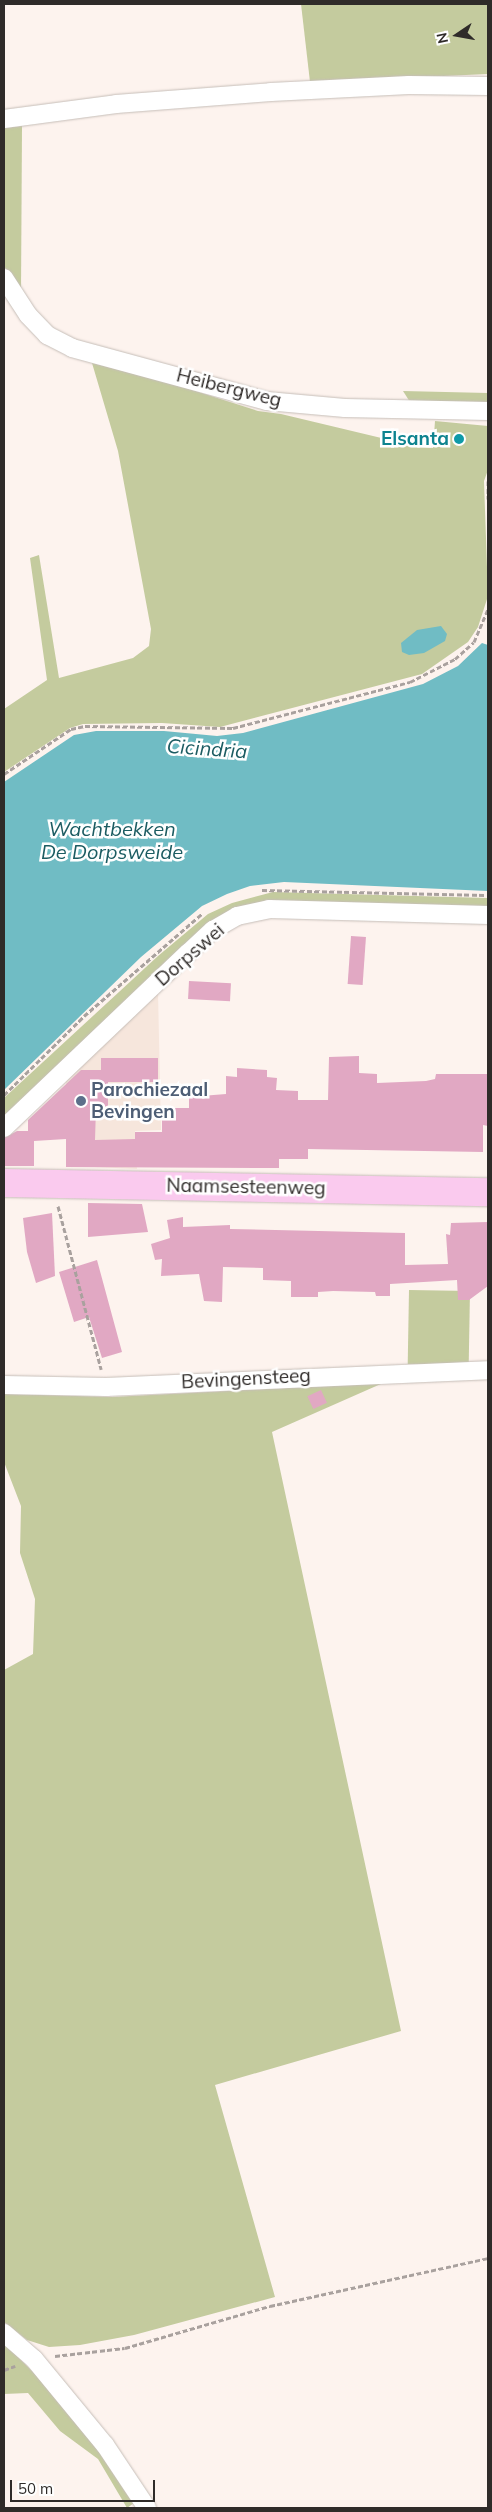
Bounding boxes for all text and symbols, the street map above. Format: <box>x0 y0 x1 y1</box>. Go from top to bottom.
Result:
north arrow <box>432 10 482 60</box>
text: N <box>432 31 452 45</box>
street label: Heibergweg <box>174 364 284 412</box>
place label: Elsanta <box>381 428 449 450</box>
marker: Elsanta <box>453 433 465 445</box>
water label: Cicindria <box>166 733 248 763</box>
water label: Wachtbekken De Dorpsweide <box>41 816 183 863</box>
street label: Dorpswei <box>151 919 229 991</box>
place label: Parochiezaal Bevingen <box>91 1079 208 1123</box>
marker: Parochiezaal Bevingen <box>75 1095 87 1107</box>
street label: Naamsesteenweg <box>166 1174 326 1200</box>
street label: Bevingensteeg <box>181 1364 311 1394</box>
scale bar <box>12 2470 158 2502</box>
text: 50 m <box>18 2479 53 2498</box>

